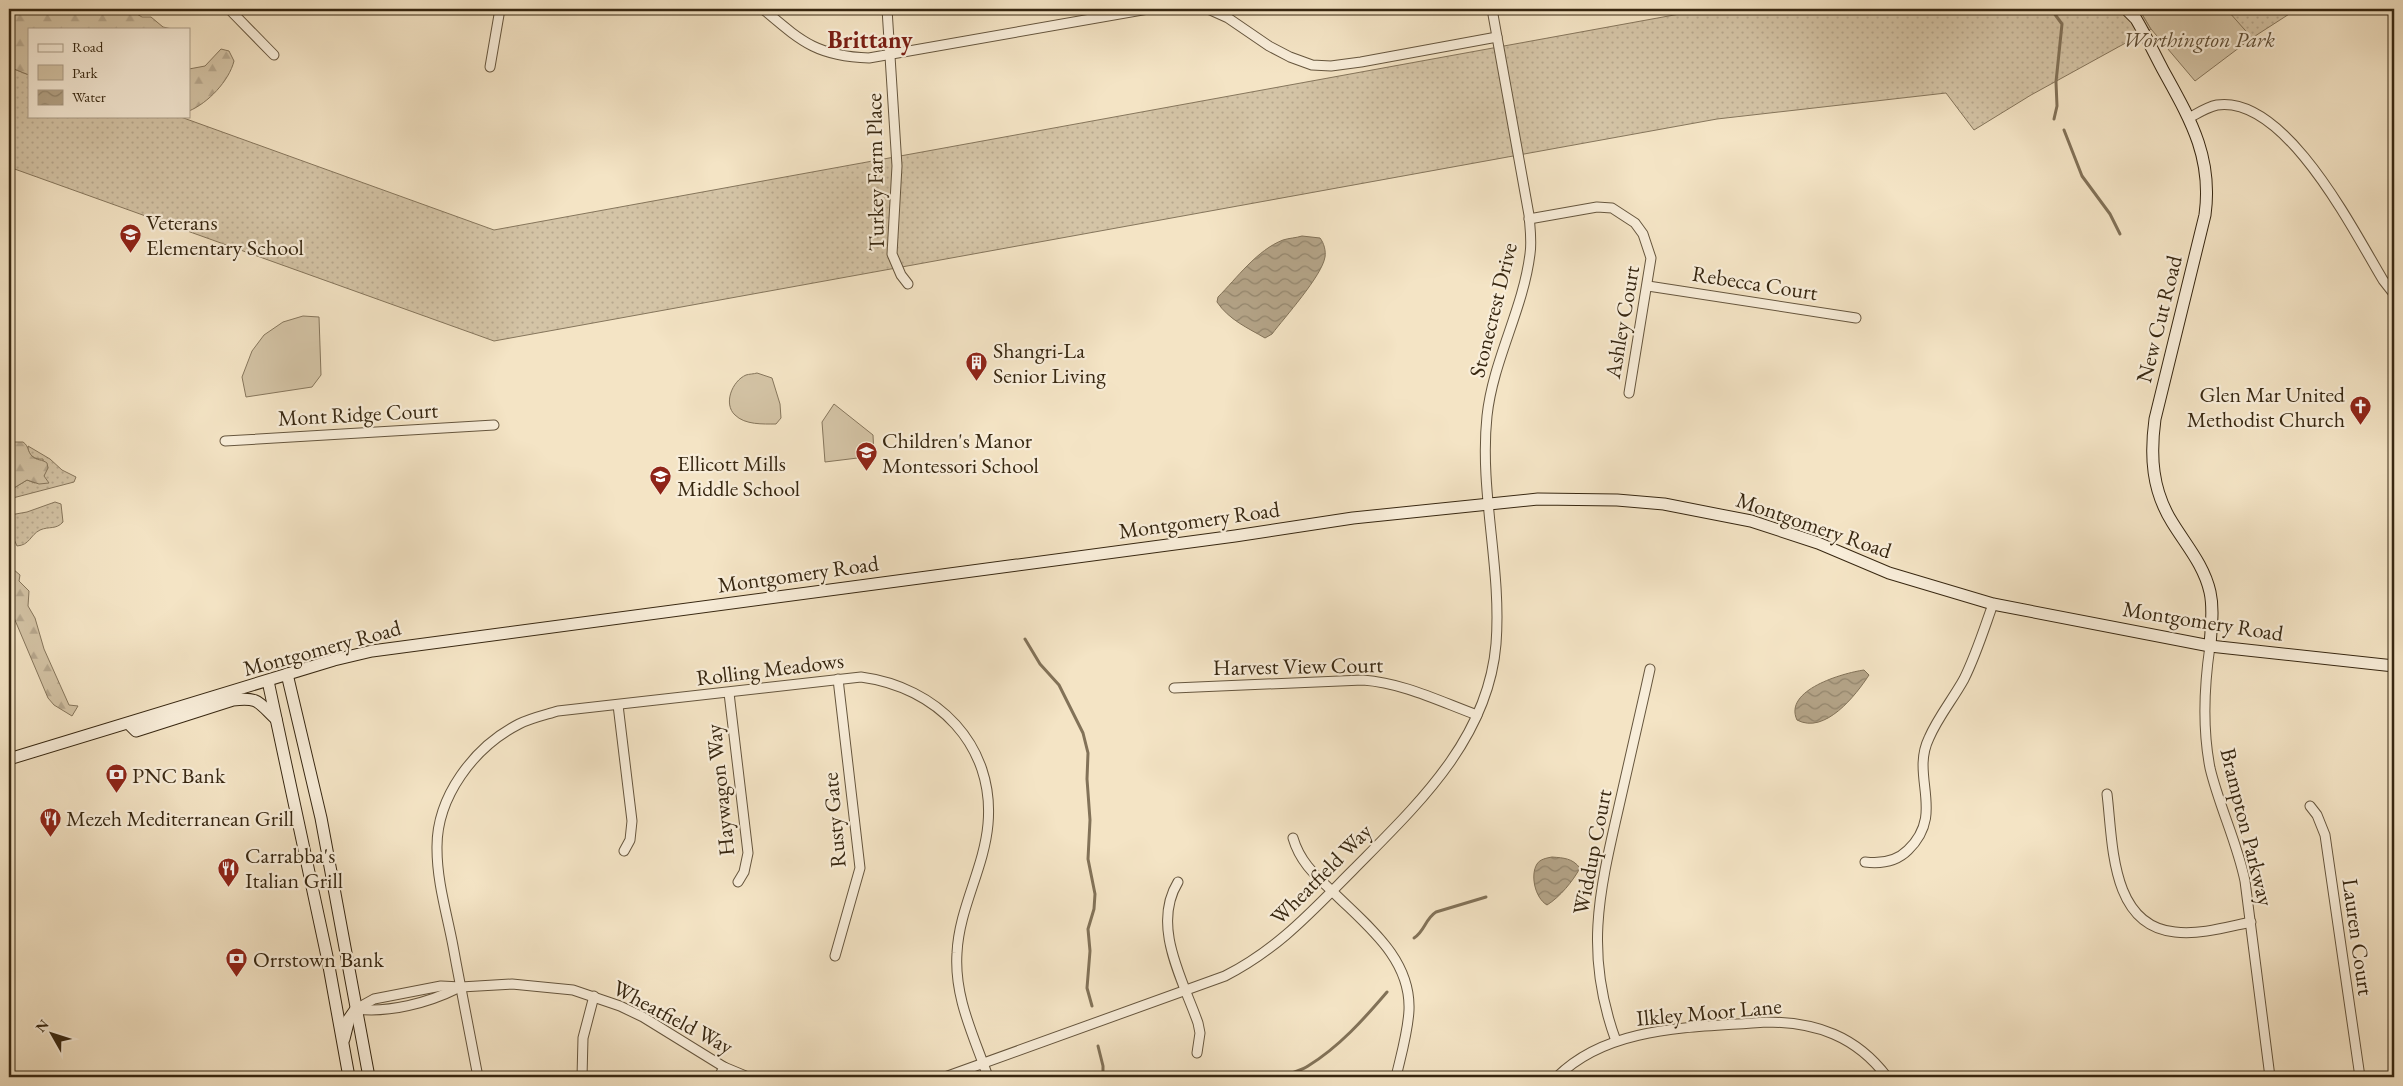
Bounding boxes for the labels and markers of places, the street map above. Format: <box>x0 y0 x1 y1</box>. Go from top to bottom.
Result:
place label: Veterans Elementary School <box>146 208 304 262</box>
school or university icon: Veterans Elementary School <box>118 223 142 254</box>
place label: Shangri-La Senior Living <box>993 336 1106 390</box>
building icon: Shangri-La Senior Living <box>965 351 989 382</box>
place label: Glen Mar United Methodist Church <box>2187 380 2346 434</box>
church icon: Glen Mar United Methodist Church <box>2349 395 2373 426</box>
place label: Children's Manor Montessori School <box>882 426 1039 480</box>
school or university icon: Children's Manor Montessori School <box>854 441 878 472</box>
place label: Ellicott Mills Middle School <box>677 449 800 503</box>
school or university icon: Ellicott Mills Middle School <box>649 464 673 495</box>
place label: PNC Bank <box>132 761 226 790</box>
bank icon: PNC Bank <box>104 763 128 794</box>
place label: Mezeh Mediterranean Grill <box>66 804 294 833</box>
restaurant icon: Mezeh Mediterranean Grill <box>38 806 62 837</box>
place label: Carrabba's Italian Grill <box>245 841 343 895</box>
restaurant icon: Carrabba's Italian Grill <box>217 856 241 887</box>
place label: Orrstown Bank <box>253 945 384 974</box>
bank icon: Orrstown Bank <box>225 947 249 978</box>

